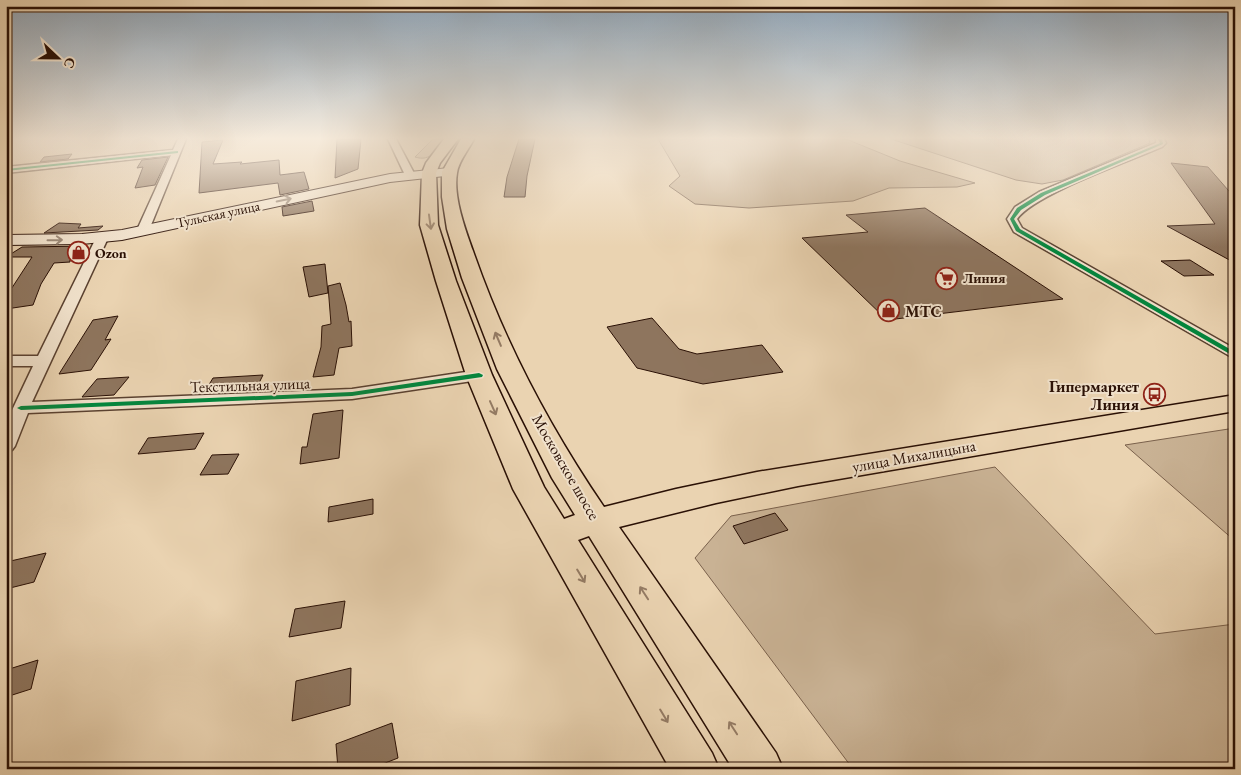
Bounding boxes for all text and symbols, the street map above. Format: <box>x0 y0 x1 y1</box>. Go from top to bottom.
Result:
north arrow <box>32 32 82 82</box>
text: С <box>60 55 80 71</box>
one-way arrow <box>275 195 291 204</box>
street label: Тульская улица <box>174 196 262 232</box>
one-way arrow <box>425 213 435 229</box>
one-way arrow <box>46 235 63 245</box>
shop icon: Ozon <box>67 241 91 265</box>
place label: Ozon <box>95 244 127 262</box>
supermarket icon: Линия <box>935 266 959 290</box>
place label: Линия <box>963 269 1006 287</box>
shop icon: МТС <box>877 299 901 323</box>
place label: МТС <box>905 301 942 322</box>
one-way arrow <box>492 332 502 347</box>
street label: Текстильная улица <box>189 372 311 398</box>
place label: Гипермаркет Линия <box>1049 376 1140 415</box>
bus stop icon: Гипермаркет Линия <box>1143 383 1167 407</box>
one-way arrow <box>489 400 499 415</box>
street label: Московское шоссе <box>527 410 605 524</box>
street label: улица Михалицына <box>850 435 978 477</box>
one-way arrow <box>576 569 586 583</box>
one-way arrow <box>639 586 649 600</box>
one-way arrow <box>660 708 670 722</box>
one-way arrow <box>728 721 739 735</box>

